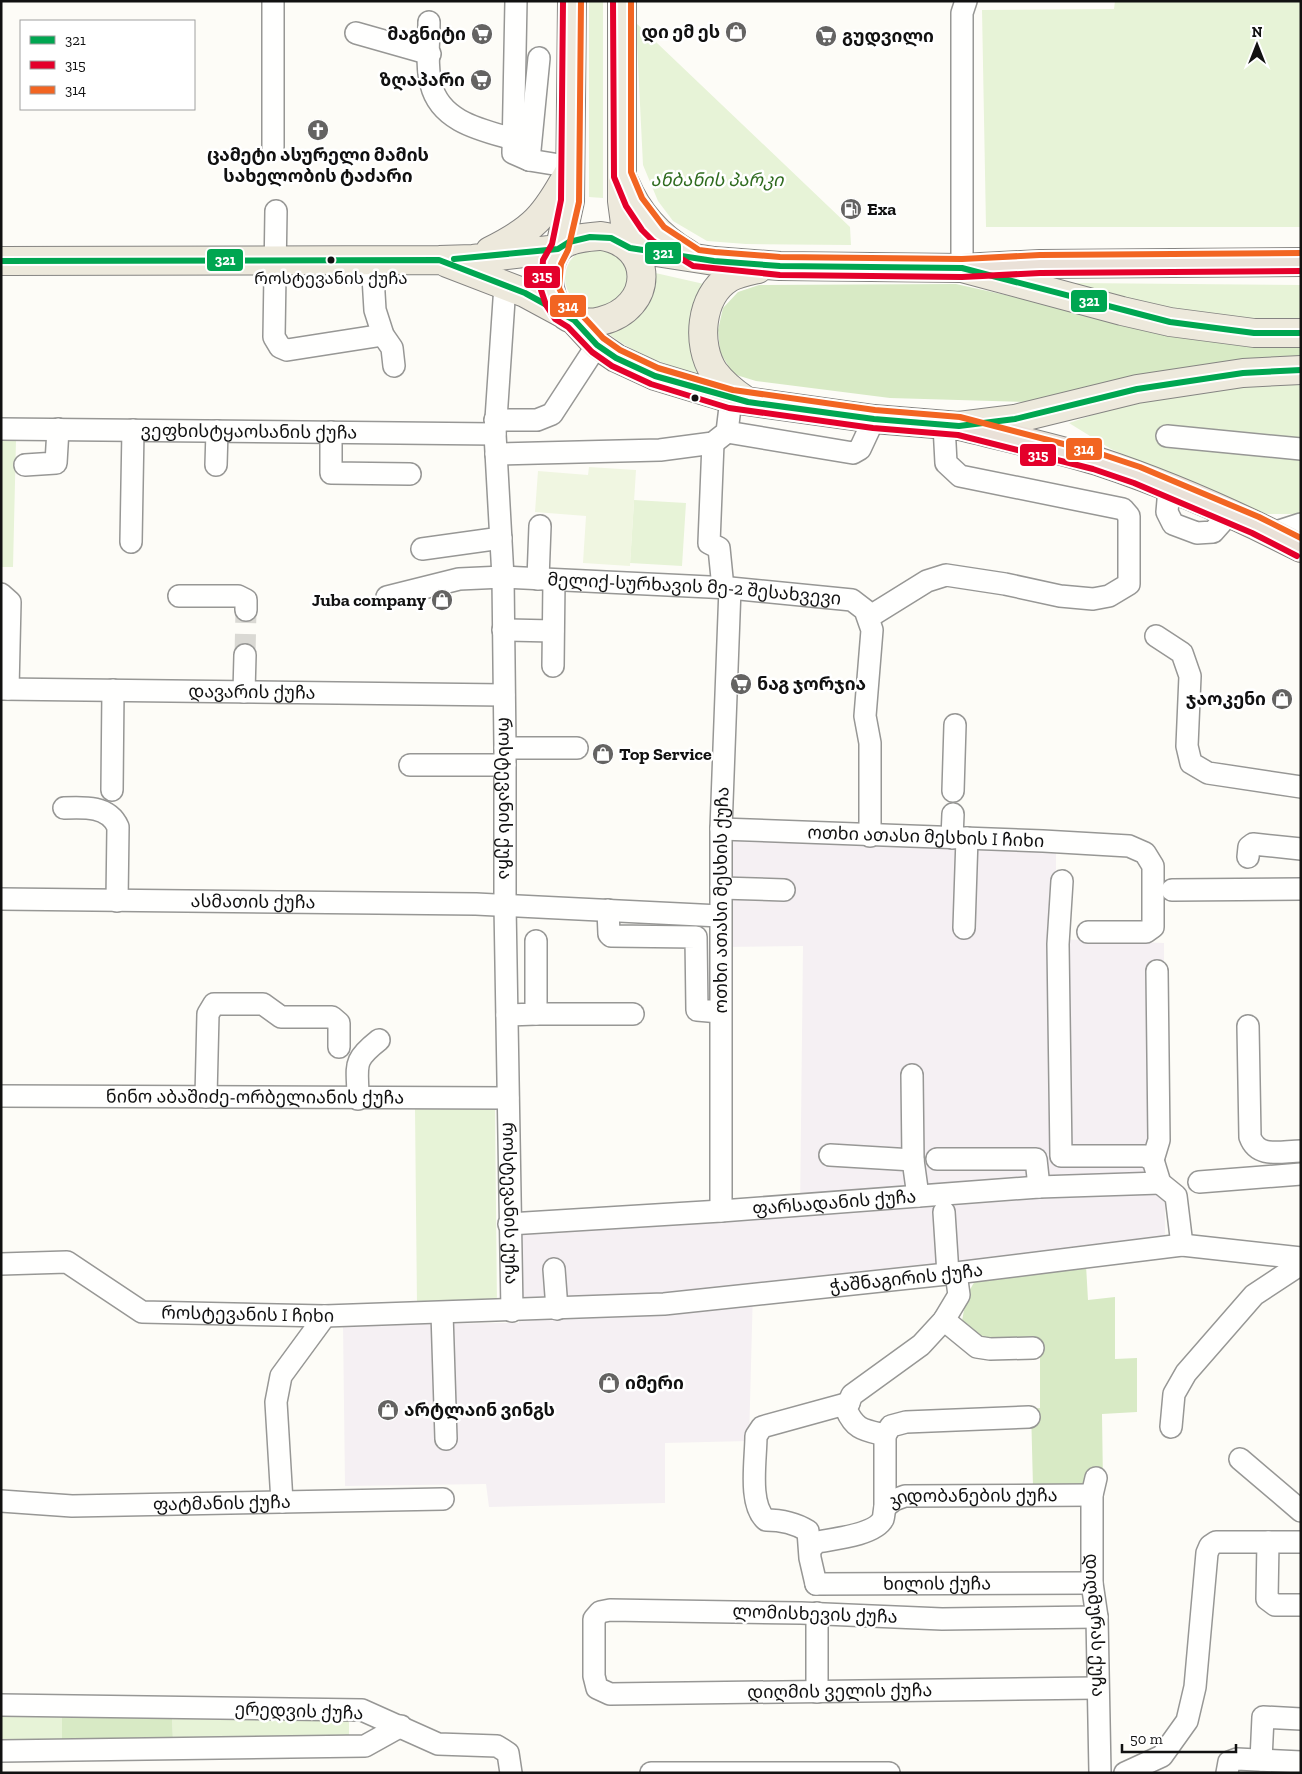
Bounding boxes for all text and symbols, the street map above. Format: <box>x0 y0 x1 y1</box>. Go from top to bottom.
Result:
legend <box>20 20 195 110</box>
shop icon: დი ემ ეს <box>724 20 748 44</box>
north arrow <box>1232 20 1282 70</box>
place label: დი ემ ეს <box>642 21 720 43</box>
supermarket icon: მაგნიტი <box>470 22 494 46</box>
place label: მაგნიტი <box>387 23 466 45</box>
supermarket icon: გუდვილი <box>814 24 838 48</box>
text: N <box>1252 24 1263 41</box>
place label: გუდვილი <box>842 25 934 47</box>
text: 321 <box>65 31 86 49</box>
text: 315 <box>65 56 86 74</box>
supermarket icon: ზღაპარი <box>469 68 493 92</box>
place label: ზღაპარი <box>380 69 465 91</box>
text: 314 <box>65 81 86 99</box>
church icon: ცამეტი ასურელი მამის სახელობის ტაძარი <box>306 118 330 142</box>
place label: ცამეტი ასურელი მამის სახელობის ტაძარი <box>207 144 429 187</box>
park label: ანბანის პარკი <box>651 169 784 191</box>
fuel station icon: Exa <box>839 197 863 221</box>
place label: Exa <box>867 198 896 220</box>
line badge: 321 <box>644 241 682 265</box>
text: 321 <box>653 245 674 262</box>
line badge: 321 <box>206 248 244 272</box>
text: 321 <box>215 252 236 269</box>
marker: როსტევანის ქუჩა <box>326 255 336 265</box>
line badge: 315 <box>523 265 561 289</box>
place label: როსტევანის ქუჩა <box>254 268 408 288</box>
text: 315 <box>532 268 552 285</box>
line badge: 321 <box>1070 289 1108 313</box>
text: 321 <box>1079 293 1100 310</box>
line badge: 314 <box>549 294 587 318</box>
text: 314 <box>557 298 579 315</box>
unlabelled marker <box>690 393 700 403</box>
street label: ვეფხისტყაოსანის ქუჩა <box>141 419 357 444</box>
line badge: 314 <box>1065 437 1103 461</box>
text: 314 <box>1073 441 1095 458</box>
line badge: 315 <box>1019 443 1057 467</box>
text: 315 <box>1028 447 1048 464</box>
street label: მელიქ-სურხავის მე-2 შესახვევი <box>547 568 842 610</box>
shop icon: Juba company <box>430 588 454 612</box>
place label: Juba company <box>312 589 426 611</box>
supermarket icon: ნაგ ჯორჯია <box>729 672 753 696</box>
place label: ნაგ ჯორჯია <box>757 673 866 695</box>
street label: დავარის ქუჩა <box>188 680 316 704</box>
shop icon: ჯაოკენი <box>1270 687 1294 711</box>
place label: ჯაოკენი <box>1186 688 1266 710</box>
street label: როსტევანის ქუჩა <box>494 717 516 880</box>
shop icon: Top Service <box>591 742 615 766</box>
place label: Top Service <box>619 743 712 765</box>
street label: ოთხი ათასი მესხის ქუჩა <box>710 786 734 1013</box>
street label: ოთხი ათასი მესხის I ჩიხი <box>807 821 1045 852</box>
street label: ასმათის ქუჩა <box>190 890 316 913</box>
street label: ნინო აბაშიძე-ორბელიანის ქუჩა <box>106 1085 404 1109</box>
street label: როსტევანის ქუჩა <box>498 1122 523 1285</box>
street label: ფარსადანის ქუჩა <box>752 1185 917 1220</box>
street label: ჭაშნაგირის ქუჩა <box>828 1259 984 1297</box>
street label: როსტევანის I ჩიხი <box>161 1301 334 1327</box>
shop icon: იმერი <box>597 1371 621 1395</box>
place label: იმერი <box>625 1372 684 1394</box>
shop icon: არტლაინ ვინგს <box>376 1398 400 1422</box>
place label: არტლაინ ვინგს <box>404 1399 555 1421</box>
street label: კიდობანების ქუჩა <box>882 1484 1058 1513</box>
street label: ფატმანის ქუჩა <box>153 1491 291 1515</box>
street label: დიღმურას ქუჩა <box>1081 1554 1110 1697</box>
street label: ხილის ქუჩა <box>883 1572 991 1595</box>
street label: ლომისხევის ქუჩა <box>732 1600 898 1628</box>
street label: დიღმის ველის ქუჩა <box>747 1679 932 1703</box>
street label: ერედვის ქუჩა <box>234 1698 364 1724</box>
scale bar <box>1122 1722 1236 1754</box>
text: 50 m <box>1130 1730 1163 1748</box>

